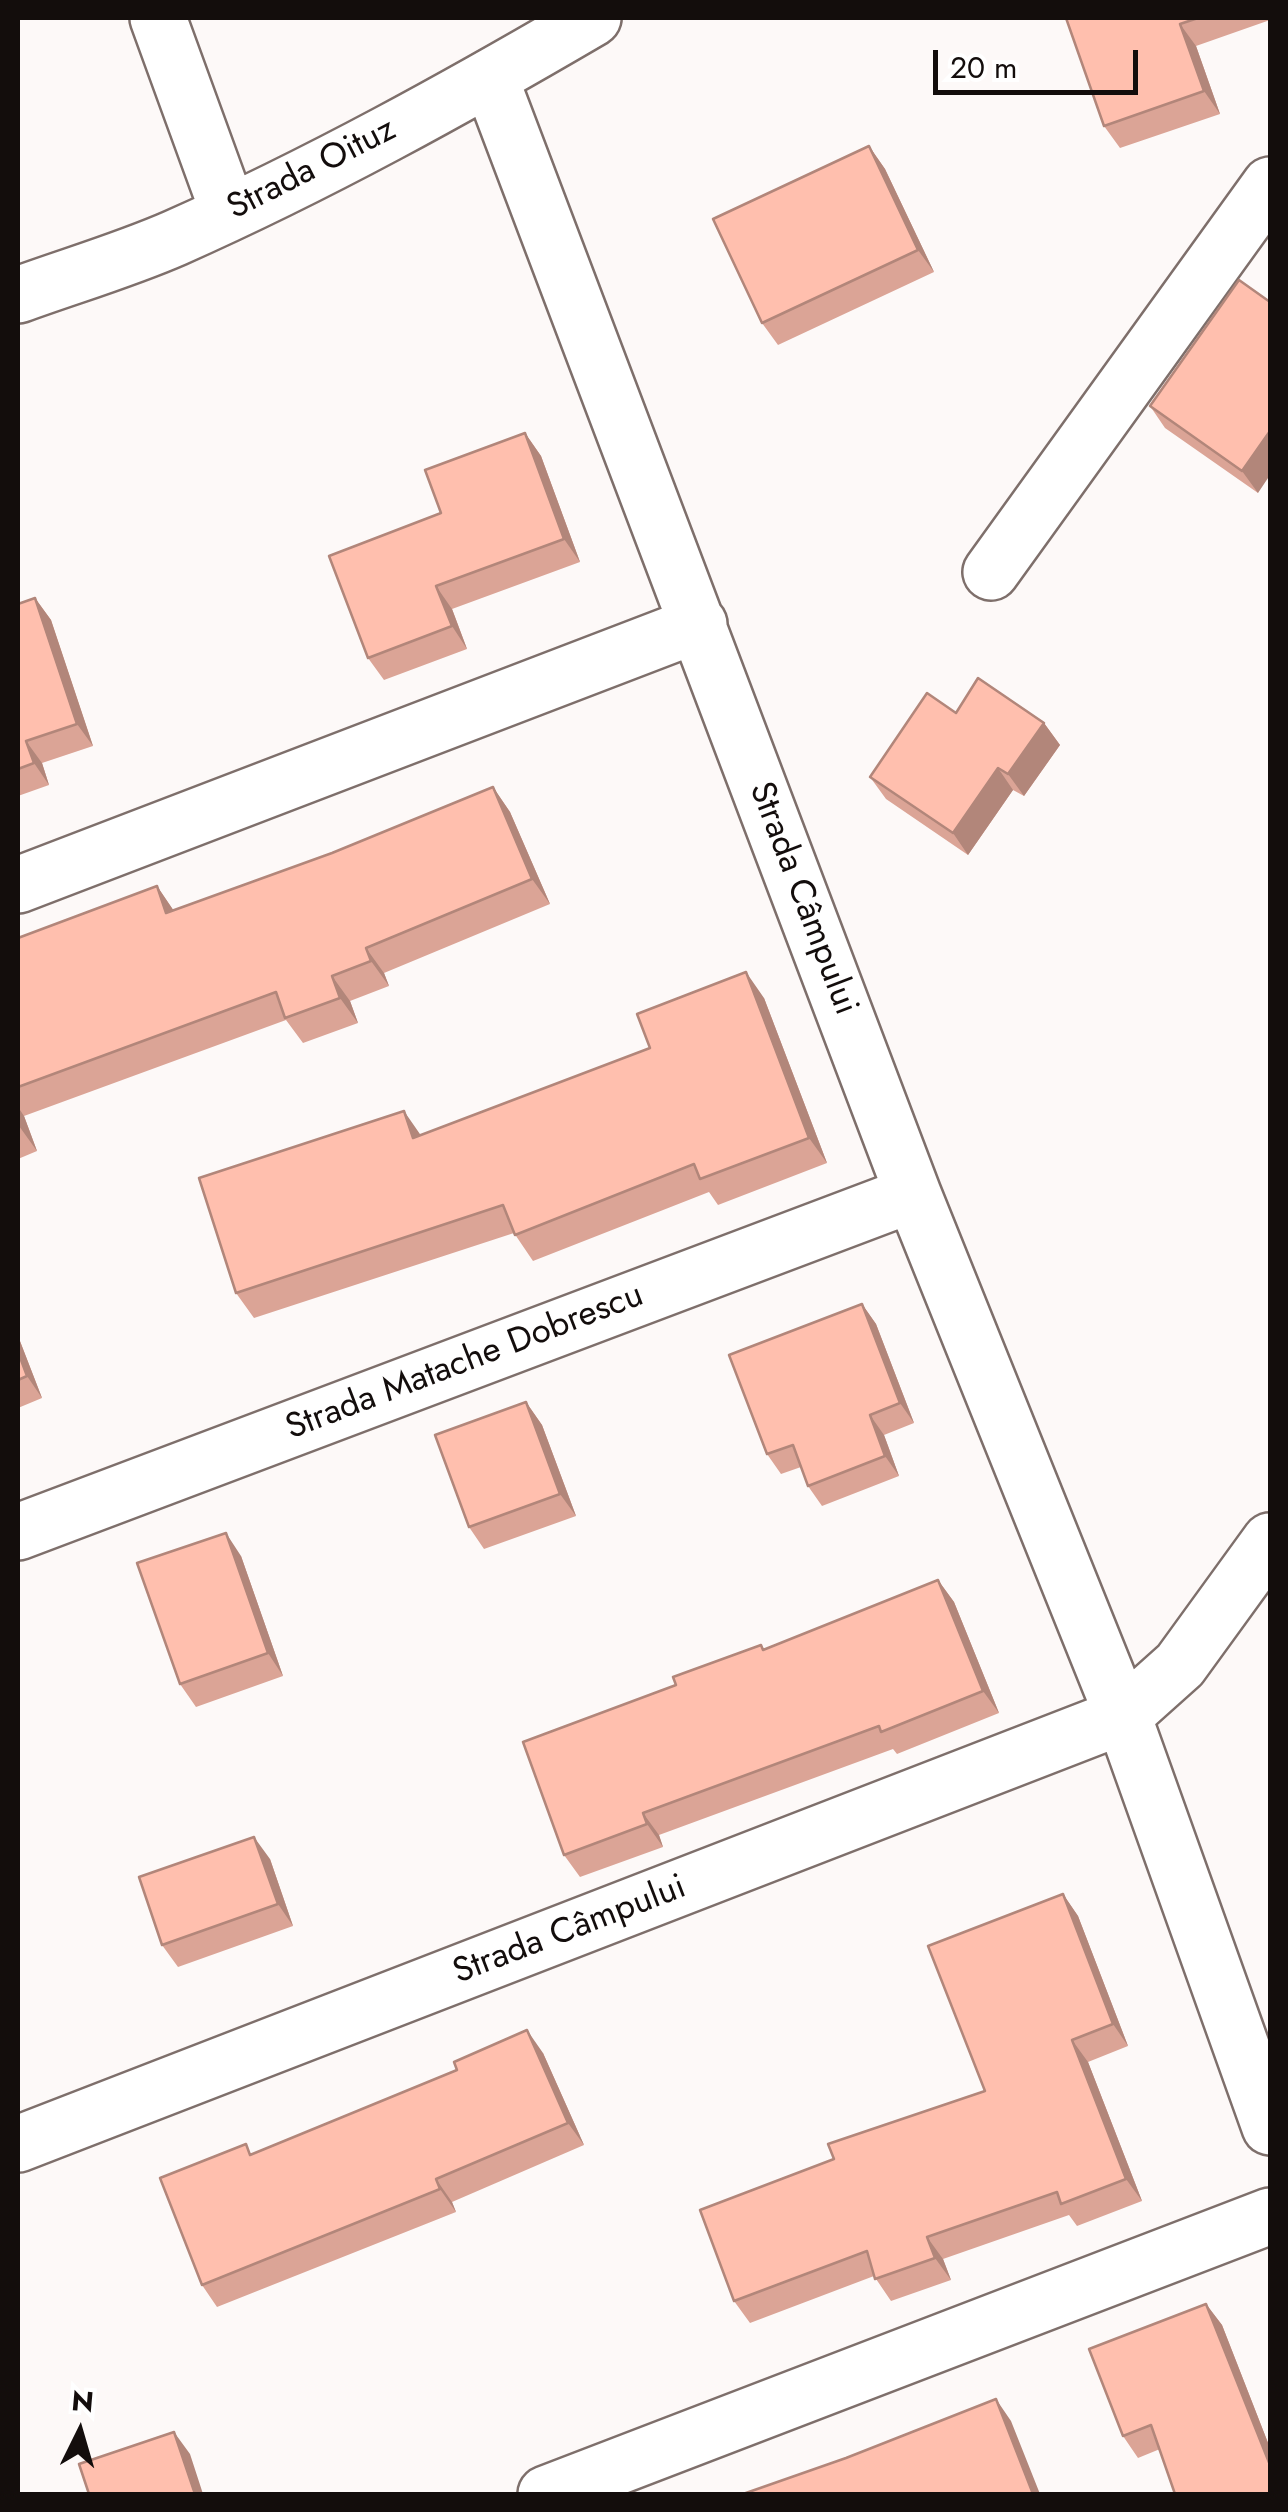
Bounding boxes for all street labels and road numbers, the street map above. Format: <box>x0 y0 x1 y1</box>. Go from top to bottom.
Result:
street label: Strada Oituz <box>221 110 403 230</box>
street label: Strada Câmpului <box>738 777 866 1021</box>
street label: Strada Matache Dobrescu <box>280 1275 650 1451</box>
street label: Strada Câmpului <box>448 1867 692 1995</box>

